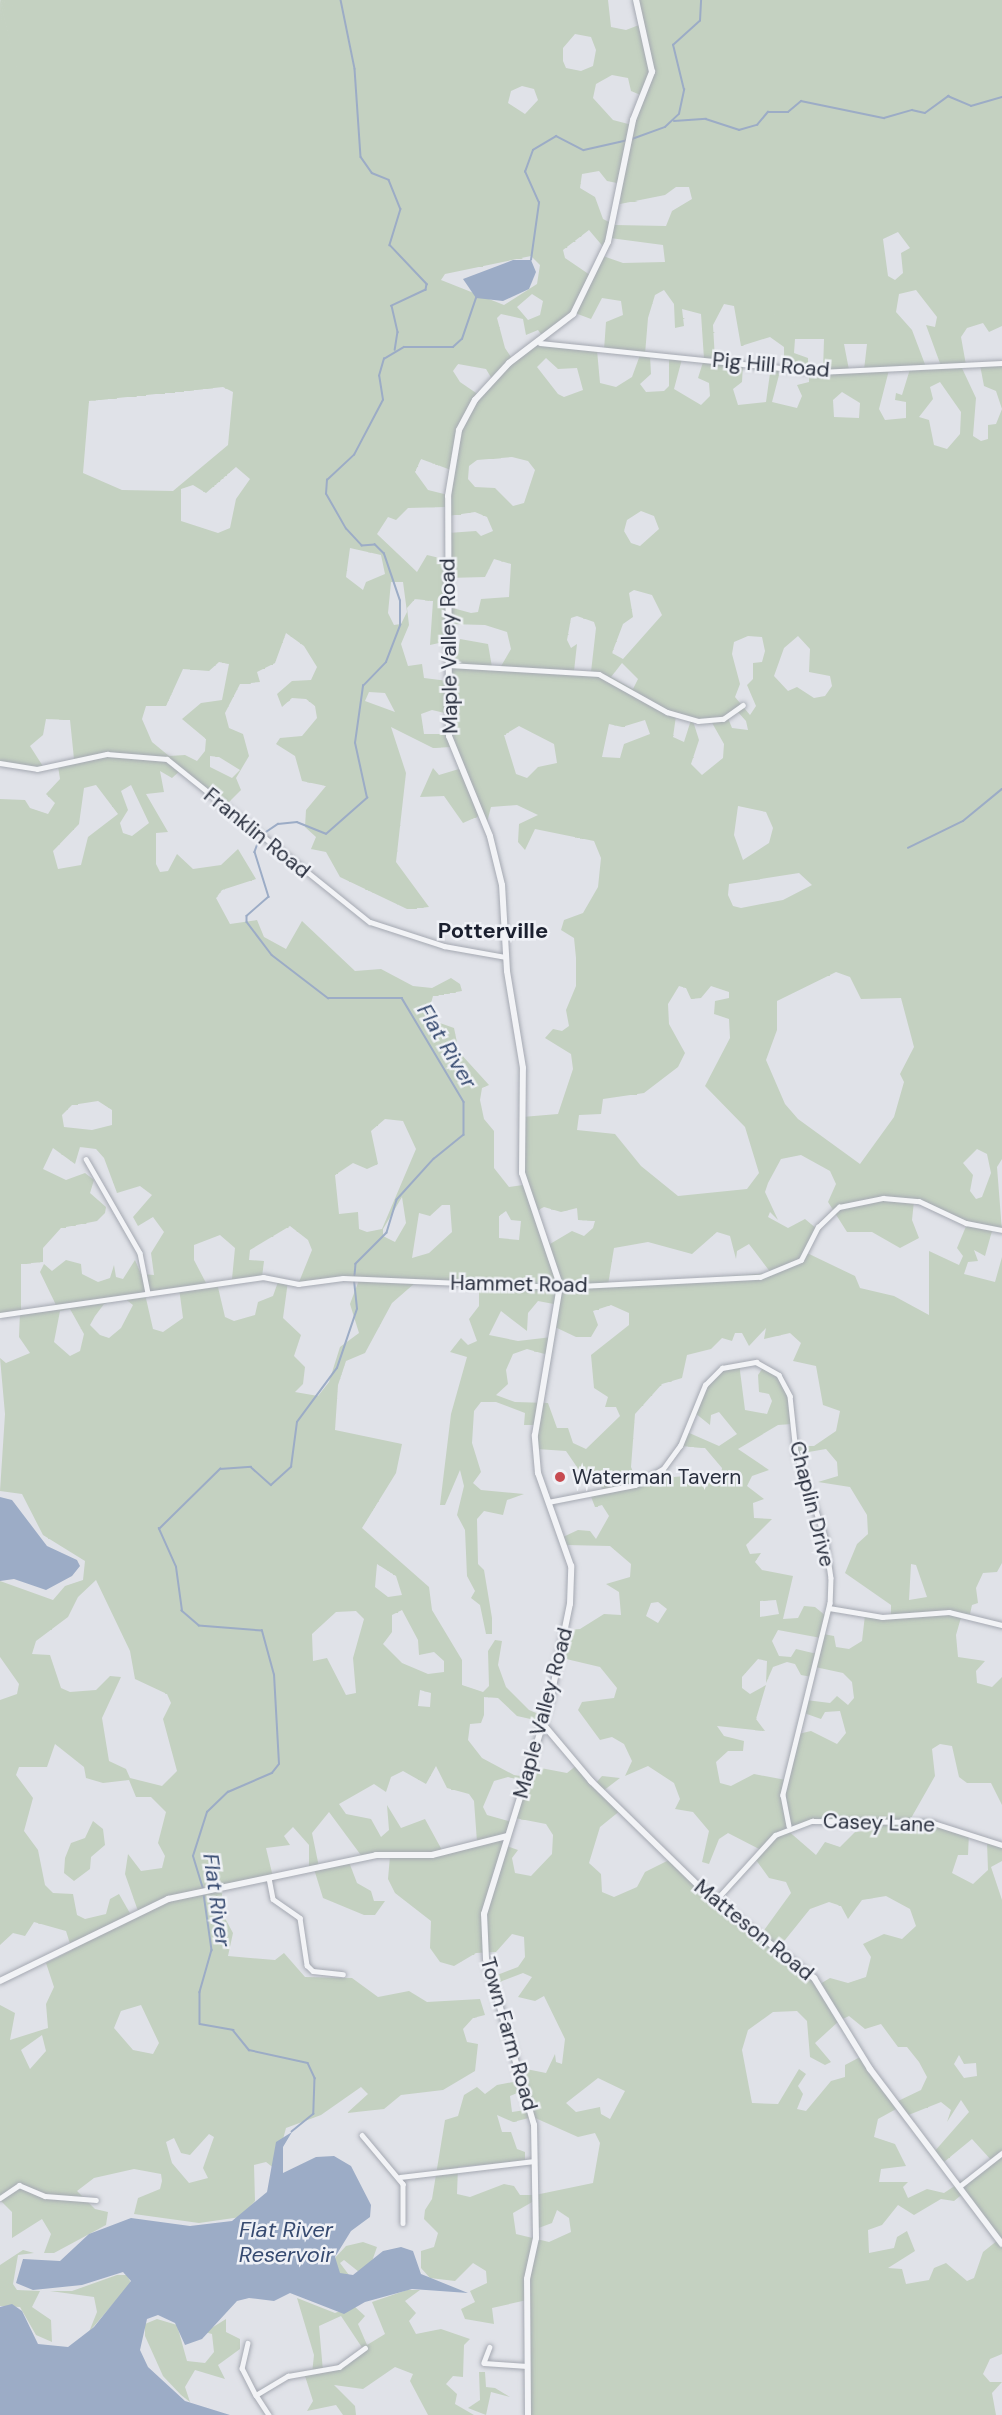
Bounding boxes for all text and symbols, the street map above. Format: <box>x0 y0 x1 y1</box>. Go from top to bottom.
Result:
street label: Pig Hill Road <box>711 347 831 383</box>
street label: Maple Valley Road <box>435 558 463 734</box>
street label: Franklin Road <box>199 783 315 883</box>
district label: Potterville <box>438 918 548 944</box>
water label: Flat River <box>411 999 483 1093</box>
street label: Hammet Road <box>450 1270 588 1298</box>
street label: Chaplin Drive <box>784 1438 840 1570</box>
place label: Waterman Tavern <box>572 1464 741 1490</box>
marker: Waterman Tavern <box>553 1470 567 1484</box>
street label: Maple Valley Road <box>508 1625 578 1801</box>
street label: Casey Lane <box>822 1808 936 1838</box>
water label: Flat River <box>197 1852 237 1948</box>
street label: Matteson Road <box>689 1874 819 1986</box>
street label: Town Farm Road <box>475 1954 543 2114</box>
water label: Flat River Reservoir <box>239 2216 333 2268</box>

